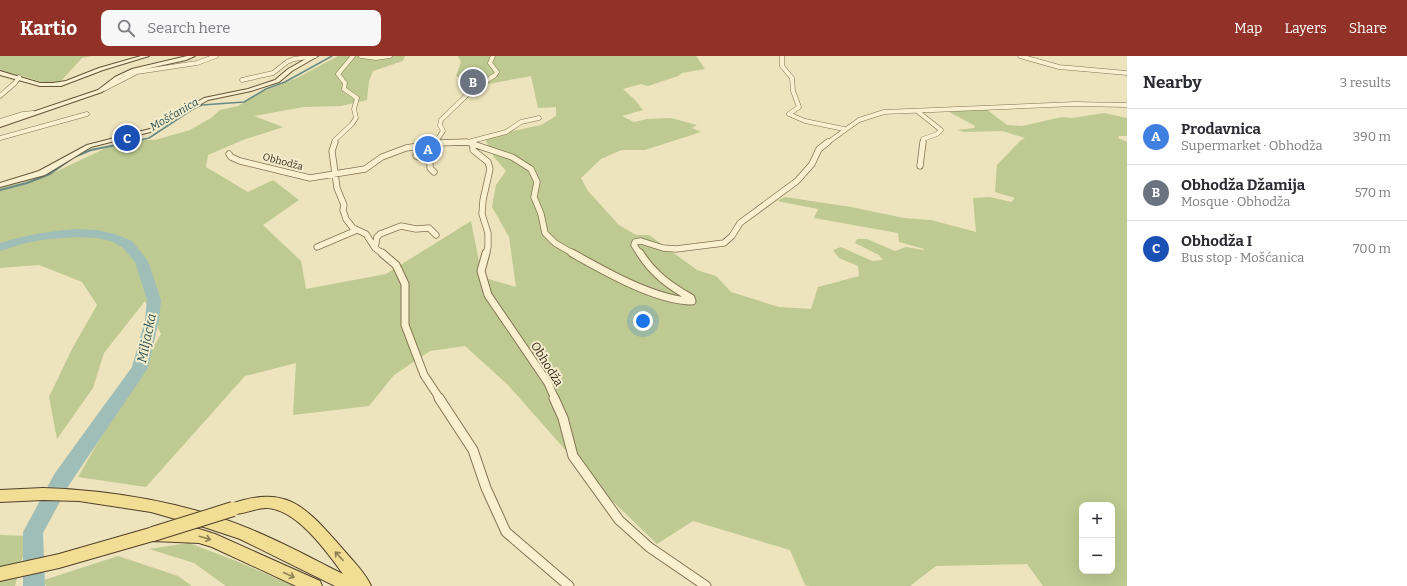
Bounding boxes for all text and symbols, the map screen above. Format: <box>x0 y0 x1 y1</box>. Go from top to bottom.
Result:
search box <box>101 10 381 46</box>
text: Kartio <box>20 17 77 40</box>
icon: search <box>115 17 137 39</box>
text: Search here <box>147 19 231 37</box>
text: Map <box>1234 20 1262 37</box>
text: Layers <box>1284 20 1327 37</box>
text: Share <box>1349 20 1387 37</box>
pin: B <box>460 67 486 97</box>
text: Nearby <box>1143 72 1202 93</box>
text: 3 results <box>1340 75 1391 90</box>
water label: Mošćanica <box>148 95 201 133</box>
text: Prodavnica <box>1181 120 1261 138</box>
pin: C <box>114 123 140 153</box>
text: A <box>1151 129 1161 144</box>
text: 390 m <box>1353 129 1391 144</box>
pin: A <box>415 134 441 164</box>
text: Supermarket · Obhodža <box>1181 138 1323 153</box>
street label: Obhodža <box>261 151 305 173</box>
text: Obhodža Džamija <box>1181 176 1305 194</box>
text: B <box>1152 185 1160 200</box>
text: 570 m <box>1355 185 1391 200</box>
text: Mosque · Obhodža <box>1181 194 1290 209</box>
text: Obhodža I <box>1181 232 1252 250</box>
text: C <box>1152 241 1160 256</box>
text: 700 m <box>1353 241 1391 256</box>
text: Bus stop · Mošćanica <box>1181 250 1304 265</box>
your location <box>633 311 653 331</box>
water label: Miljacka <box>134 312 159 364</box>
street label: Obhodža <box>528 339 566 389</box>
map controls <box>1079 502 1115 574</box>
button: + <box>1079 502 1115 538</box>
one-way arrow <box>199 535 212 542</box>
button: − <box>1079 538 1115 574</box>
one-way arrow <box>334 551 343 561</box>
one-way arrow <box>283 572 295 579</box>

